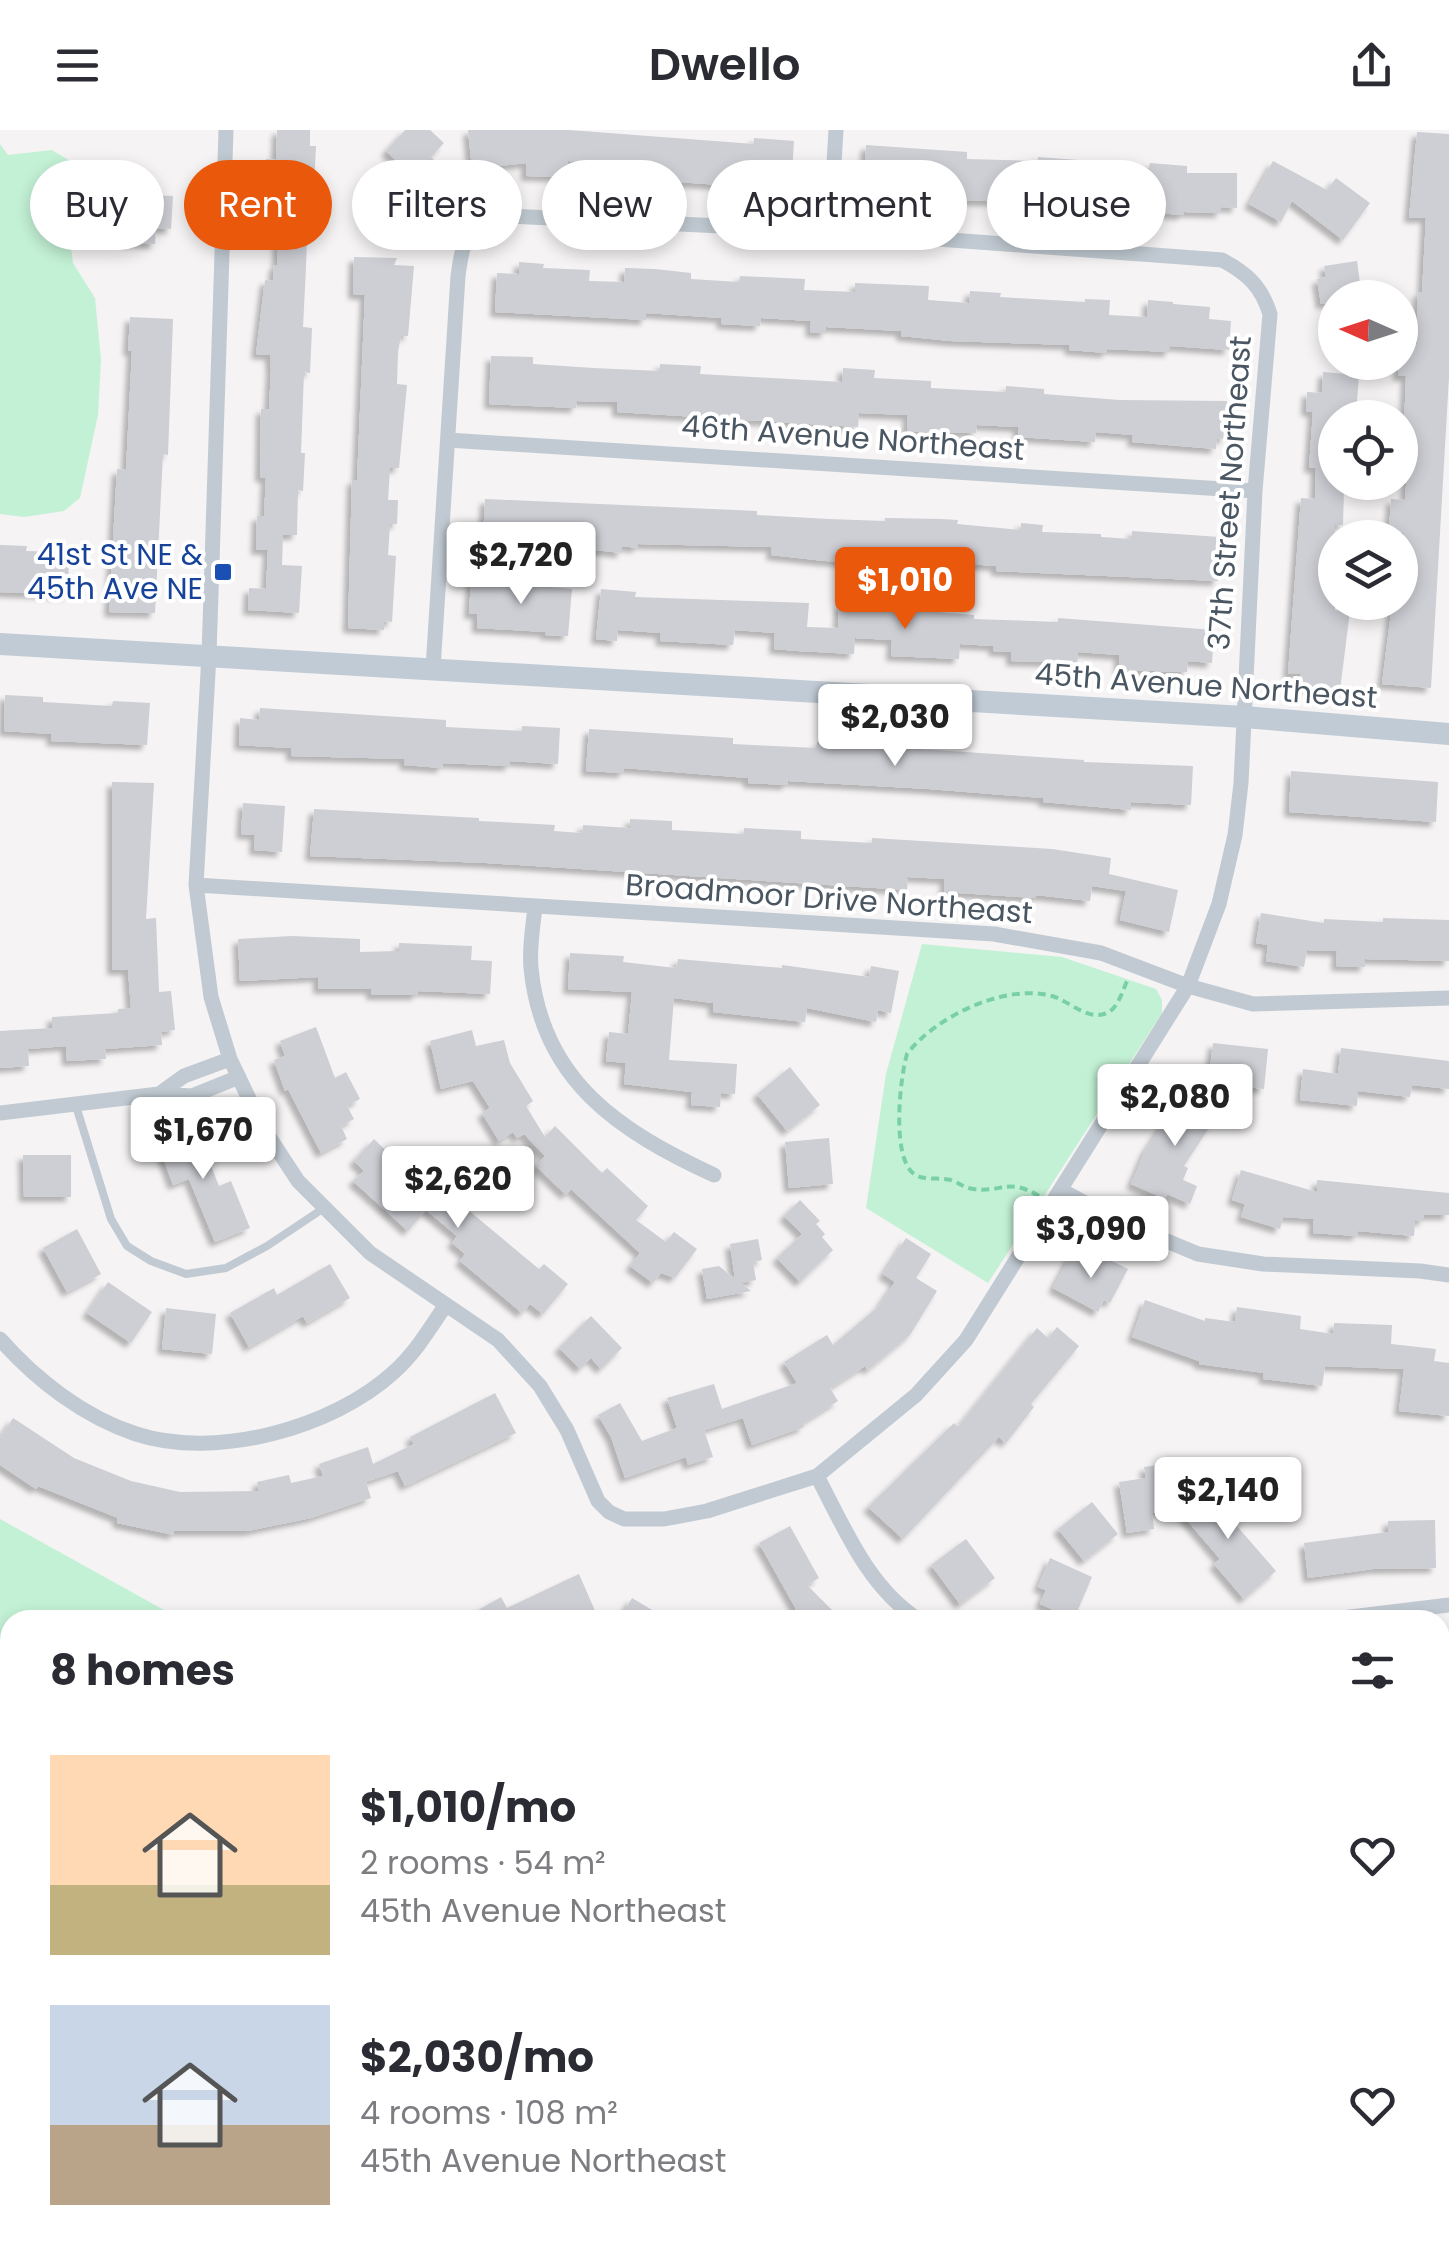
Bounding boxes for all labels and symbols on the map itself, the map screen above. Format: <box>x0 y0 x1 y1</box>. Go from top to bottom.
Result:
north arrow <box>1318 280 1418 380</box>
street label: 37th Street Northeast <box>1197 334 1262 652</box>
street label: 46th Avenue Northeast <box>680 404 1026 471</box>
pin: $2,720 <box>440 522 602 607</box>
place label: 41st St NE & 45th Ave NE <box>27 533 203 610</box>
pin: $1,010 <box>824 547 986 632</box>
marker: 41st St NE & 45th Ave NE <box>212 561 234 583</box>
street label: 45th Avenue Northeast <box>1033 652 1379 719</box>
pin: $2,030 <box>814 684 976 769</box>
street label: Broadmoor Drive Northeast <box>624 863 1034 934</box>
pin: $2,080 <box>1094 1064 1256 1149</box>
pin: $1,670 <box>122 1097 284 1182</box>
pin: $2,620 <box>377 1146 539 1231</box>
pin: $3,090 <box>1010 1196 1172 1281</box>
pin: $2,140 <box>1147 1457 1309 1542</box>

